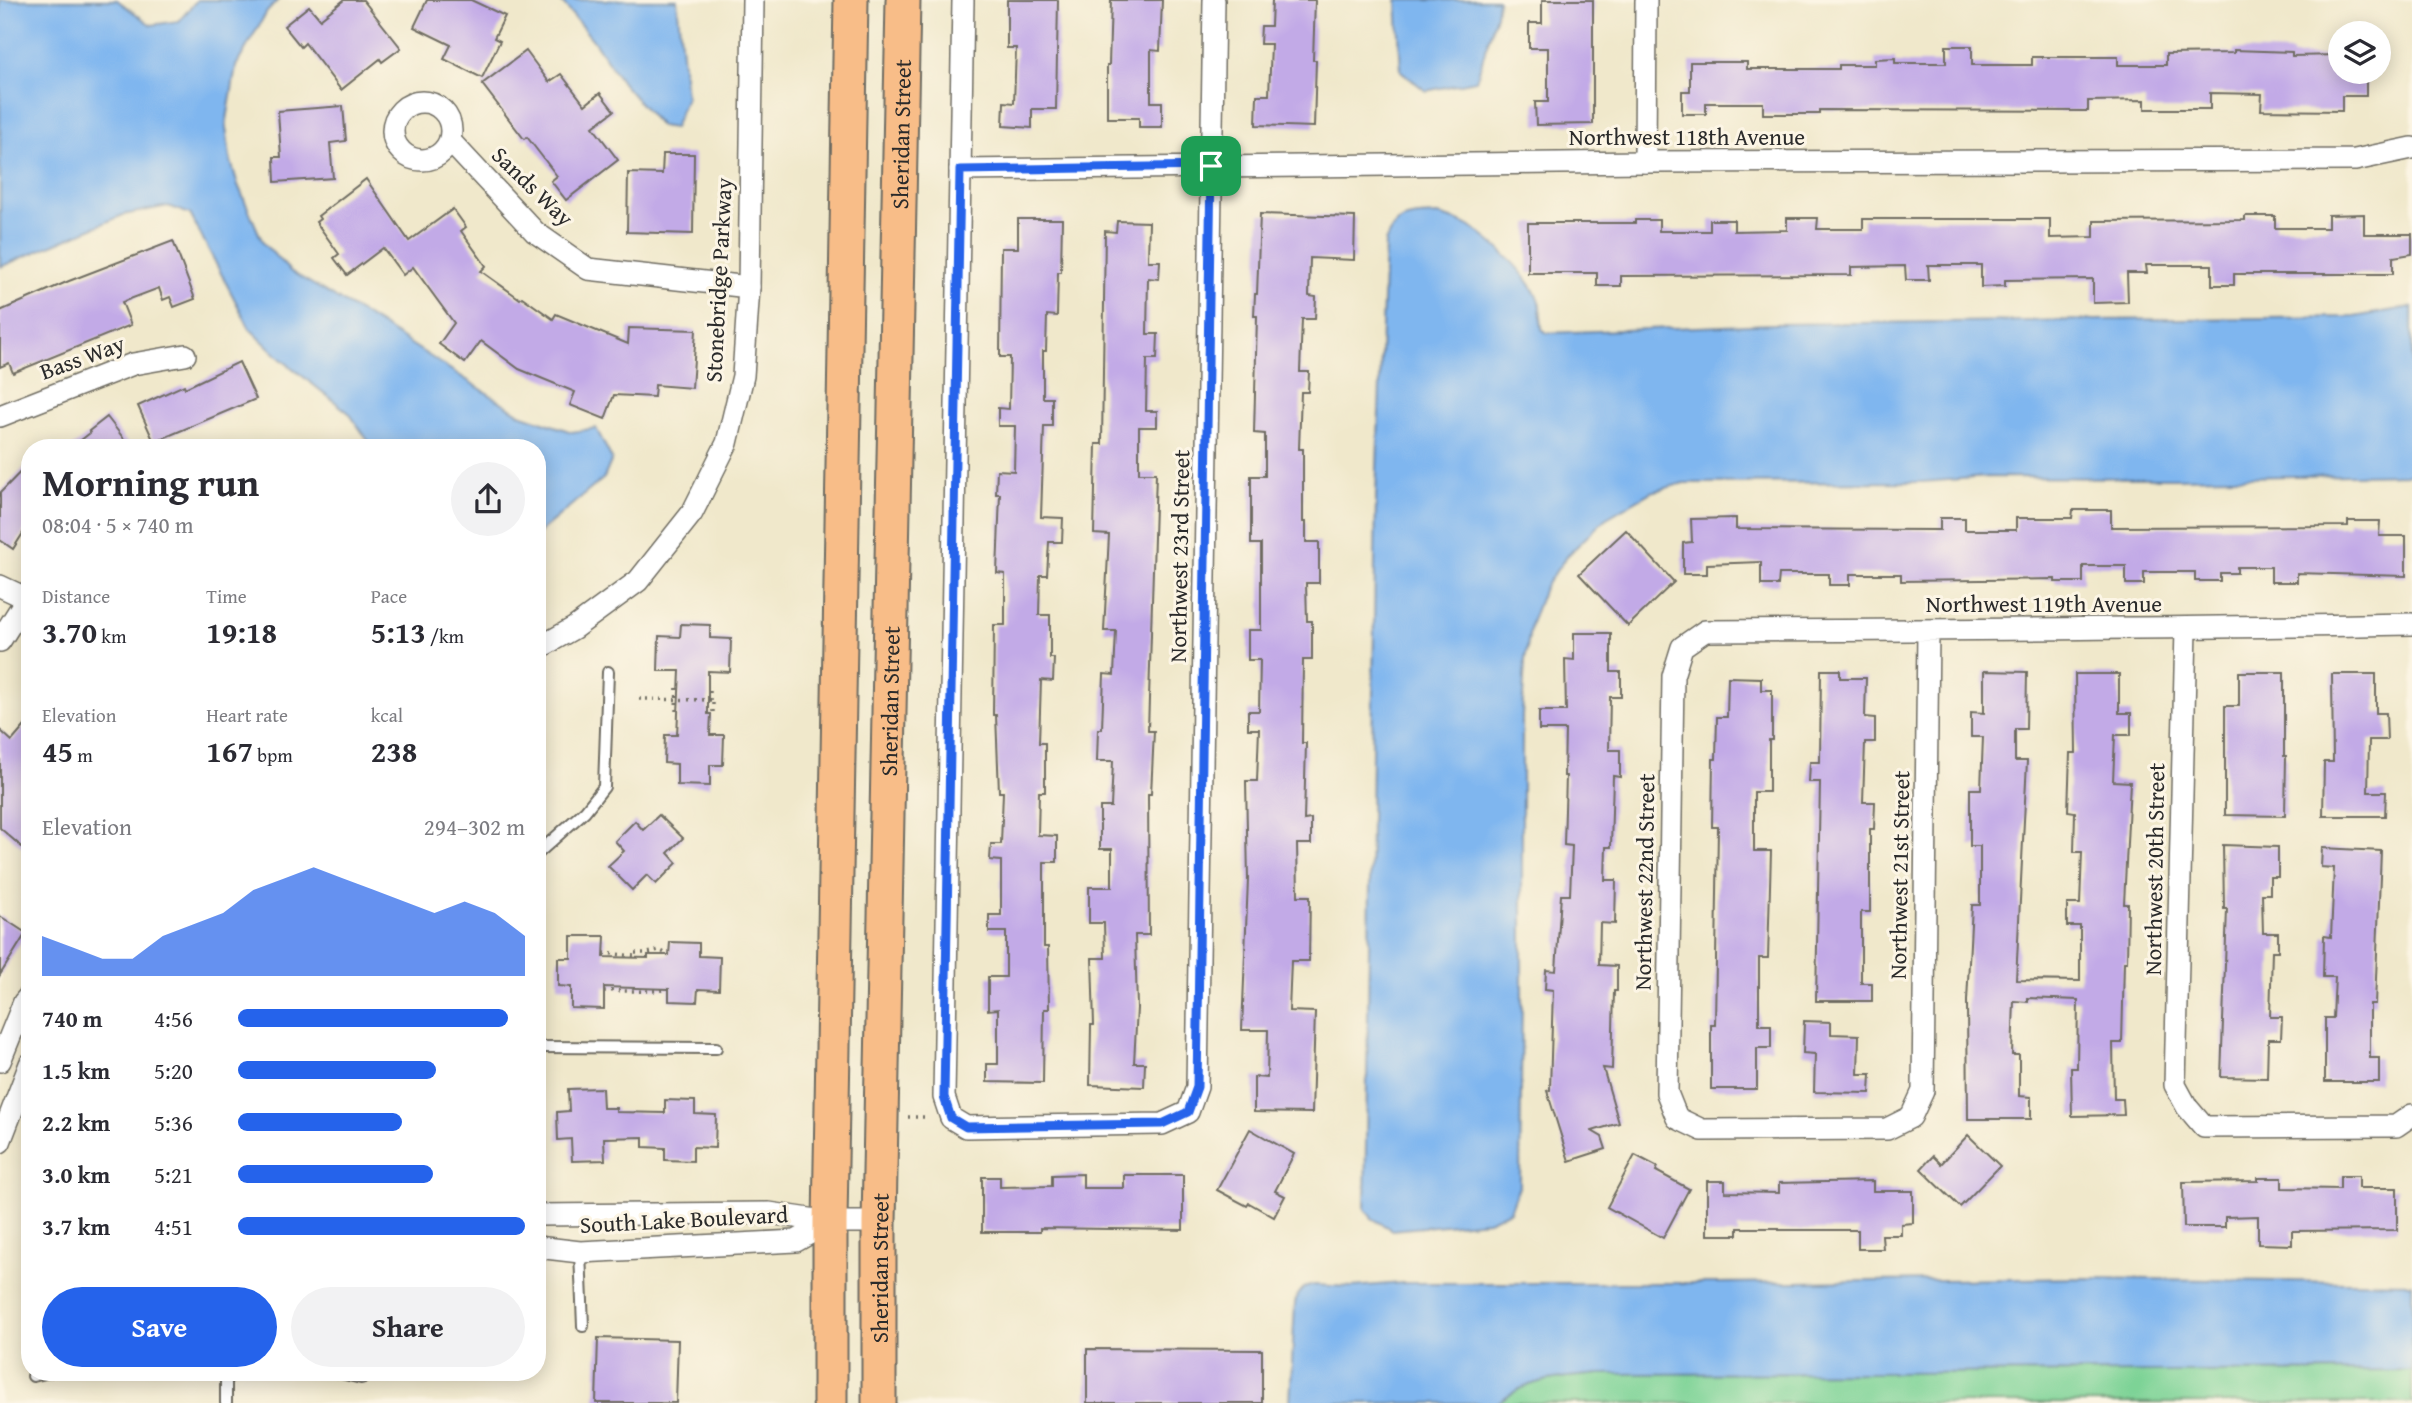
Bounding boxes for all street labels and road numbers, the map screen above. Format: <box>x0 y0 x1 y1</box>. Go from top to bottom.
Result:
street label: Sheridan Street <box>882 59 918 210</box>
street label: Northwest 118th Avenue <box>1569 120 1805 153</box>
street label: Sands Way <box>485 139 582 234</box>
street label: Stonebridge Parkway <box>696 176 740 383</box>
street label: Bass Way <box>35 326 130 388</box>
street label: Northwest 23rd Street <box>1161 449 1197 663</box>
street label: Northwest 119th Avenue <box>1926 587 2162 620</box>
street label: Sheridan Street <box>871 626 907 777</box>
street label: Northwest 20th Street <box>2136 762 2172 976</box>
street label: Northwest 21st Street <box>1881 770 1917 980</box>
street label: Northwest 22nd Street <box>1626 773 1662 991</box>
street label: Sheridan Street <box>862 1193 896 1343</box>
street label: South Lake Boulevard <box>579 1197 790 1241</box>

